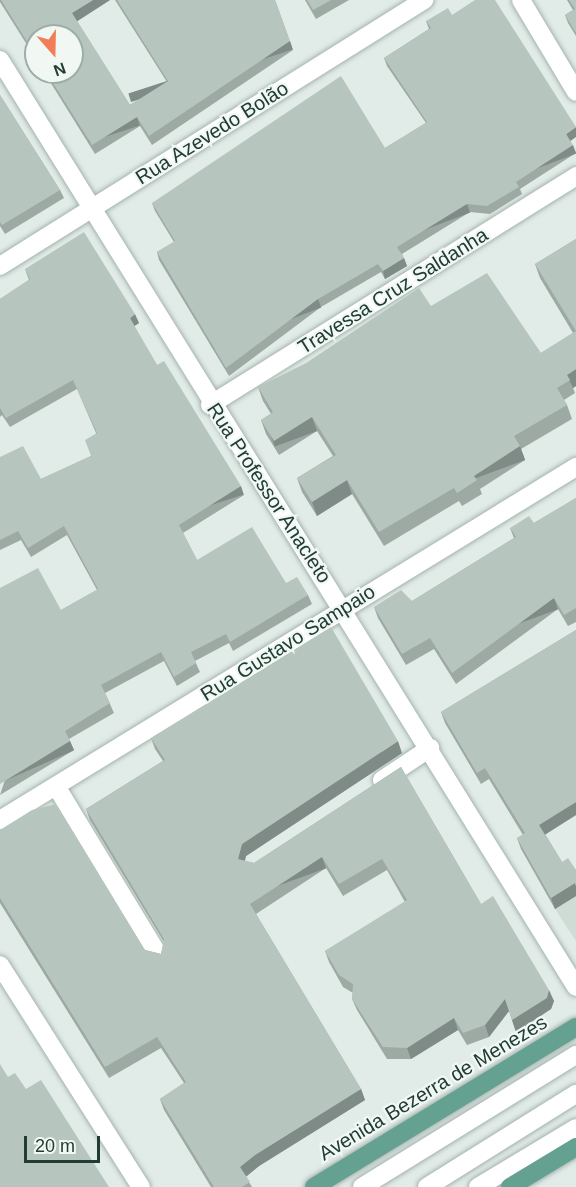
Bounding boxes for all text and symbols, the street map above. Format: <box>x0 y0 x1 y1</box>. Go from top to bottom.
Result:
north arrow <box>24 24 84 84</box>
text: N <box>51 60 68 79</box>
street label: Rua Azevedo Bolão <box>131 76 293 190</box>
street label: Travessa Cruz Saldanha <box>294 223 492 359</box>
street label: Rua Professor Anacleto <box>201 398 337 588</box>
street label: Rua Gustavo Sampaio <box>196 580 380 706</box>
street label: Avenida Bezerra de Menezes <box>315 1010 551 1166</box>
scale bar <box>27 1124 104 1162</box>
text: 20 m <box>35 1136 75 1156</box>

